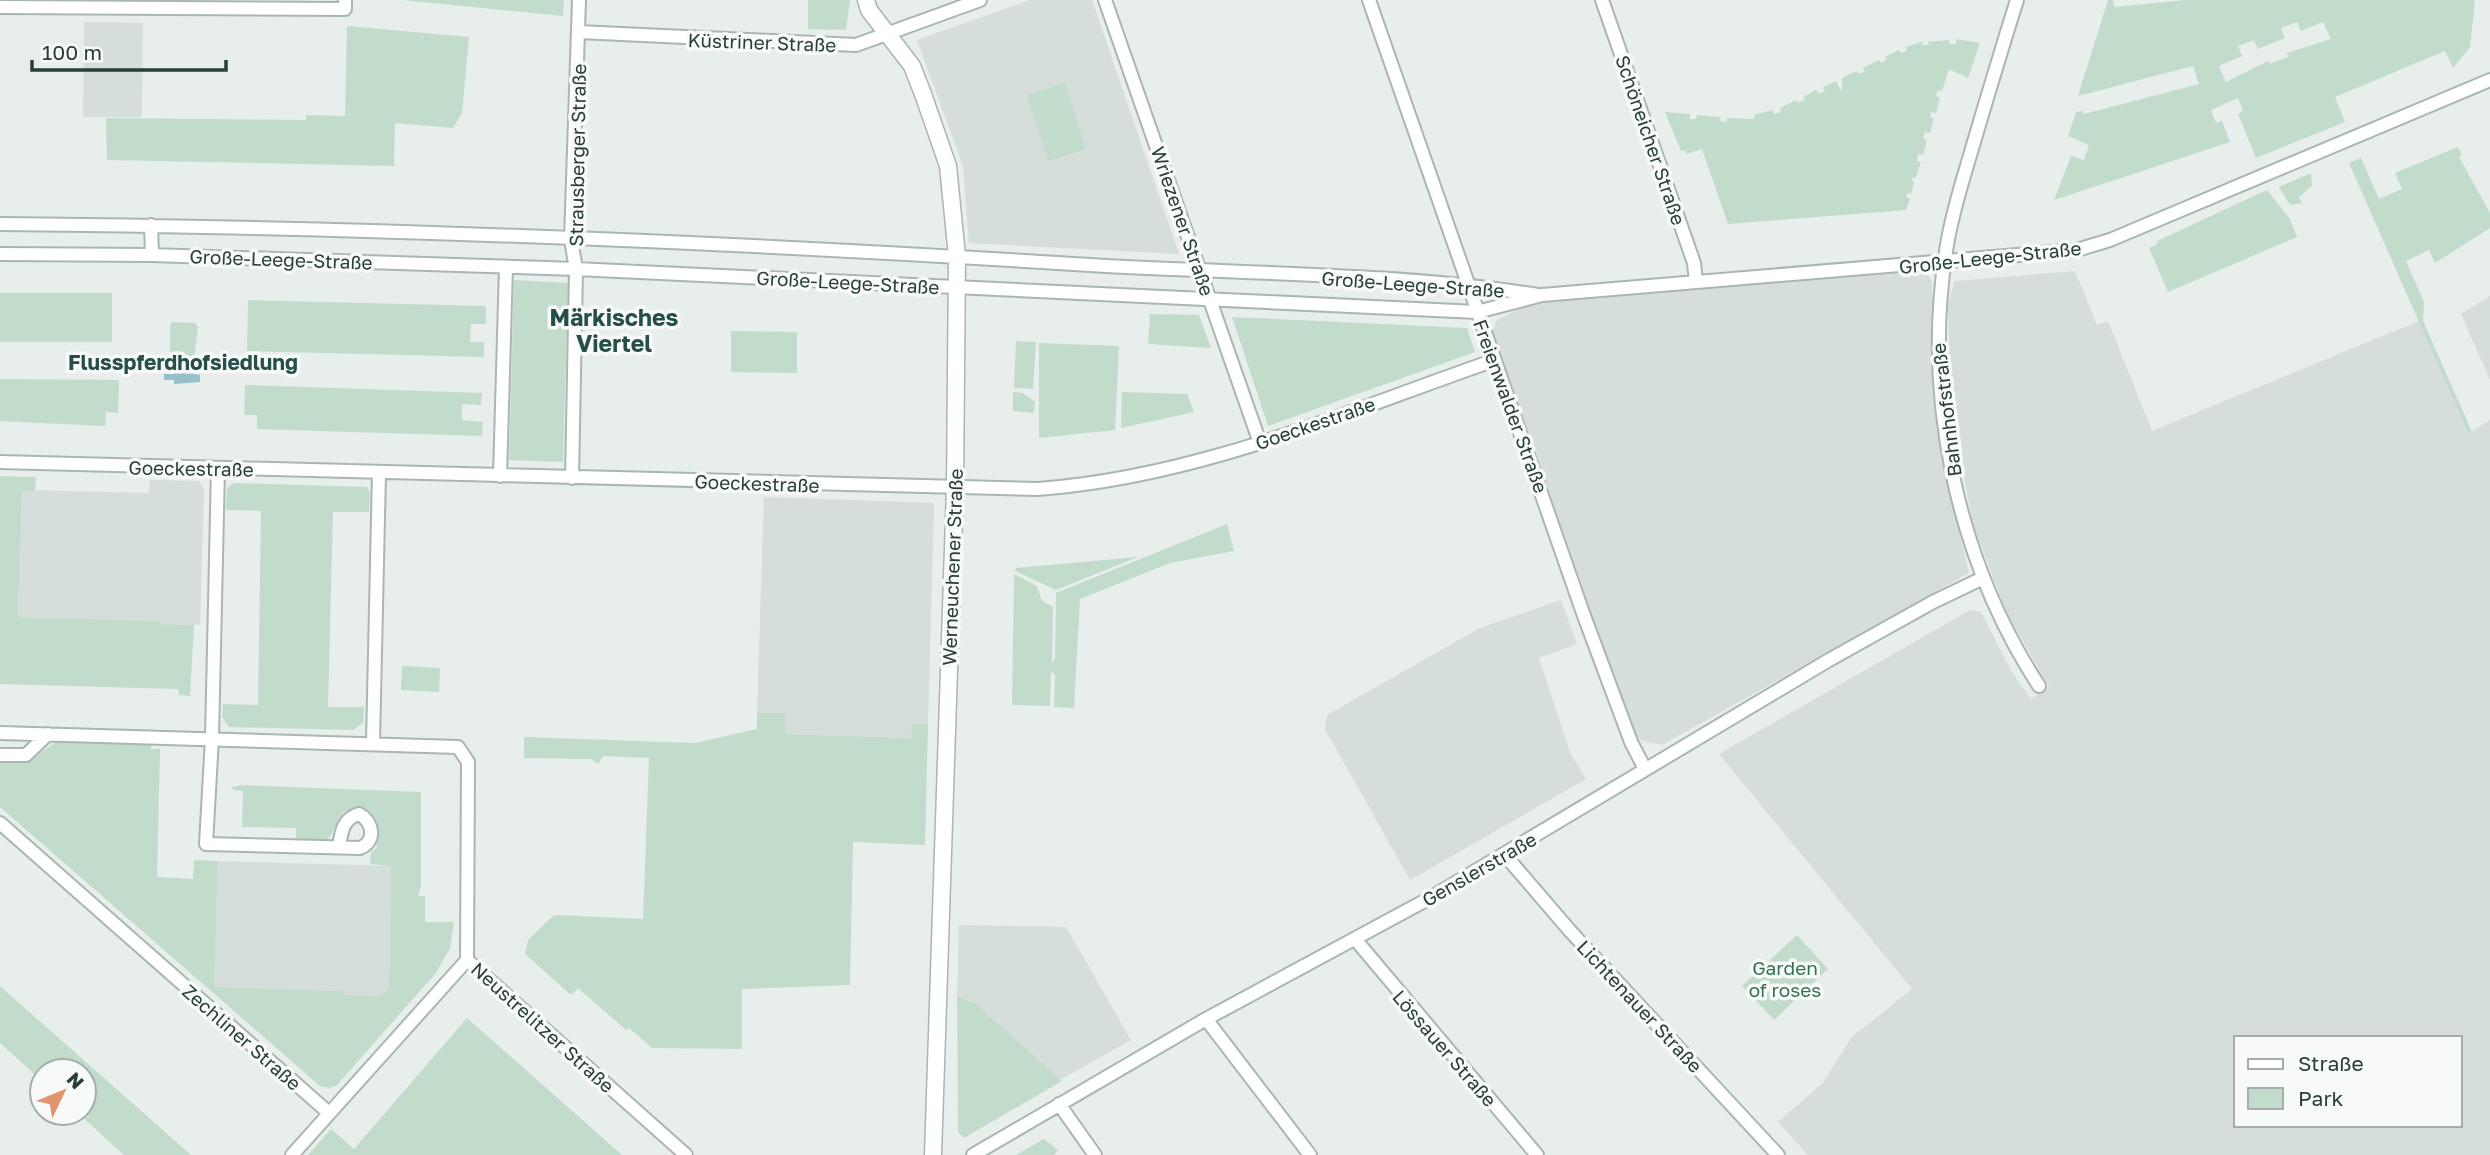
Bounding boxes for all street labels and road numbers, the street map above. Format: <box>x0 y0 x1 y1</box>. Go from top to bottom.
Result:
street label: Küstriner Straße <box>687 28 837 56</box>
street label: Schöneicher Straße <box>1611 52 1691 228</box>
street label: Strausberger Straße <box>564 63 590 247</box>
street label: Wriezener Straße <box>1147 143 1219 299</box>
street label: Große-Leege-Straße <box>1898 236 2082 278</box>
street label: Große-Leege-Straße <box>189 244 373 274</box>
street label: Große-Leege-Straße <box>756 266 940 298</box>
street label: Große-Leege-Straße <box>1321 266 1505 302</box>
street label: Freienwalder Straße <box>1469 316 1553 496</box>
street label: Bahnhofstraße <box>1926 342 1966 478</box>
street label: Goeckestraße <box>1252 392 1378 454</box>
street label: Goeckestraße <box>128 455 254 481</box>
street label: Werneuchener Straße <box>937 468 967 666</box>
street label: Goeckestraße <box>694 469 820 497</box>
street label: Genslerstraße <box>1418 827 1540 911</box>
street label: Lichtenauer Straße <box>1573 935 1707 1077</box>
street label: Neustrelitzer Straße <box>467 957 619 1097</box>
street label: Zechliner Straße <box>178 979 306 1095</box>
street label: Lössauer Straße <box>1388 985 1502 1111</box>

